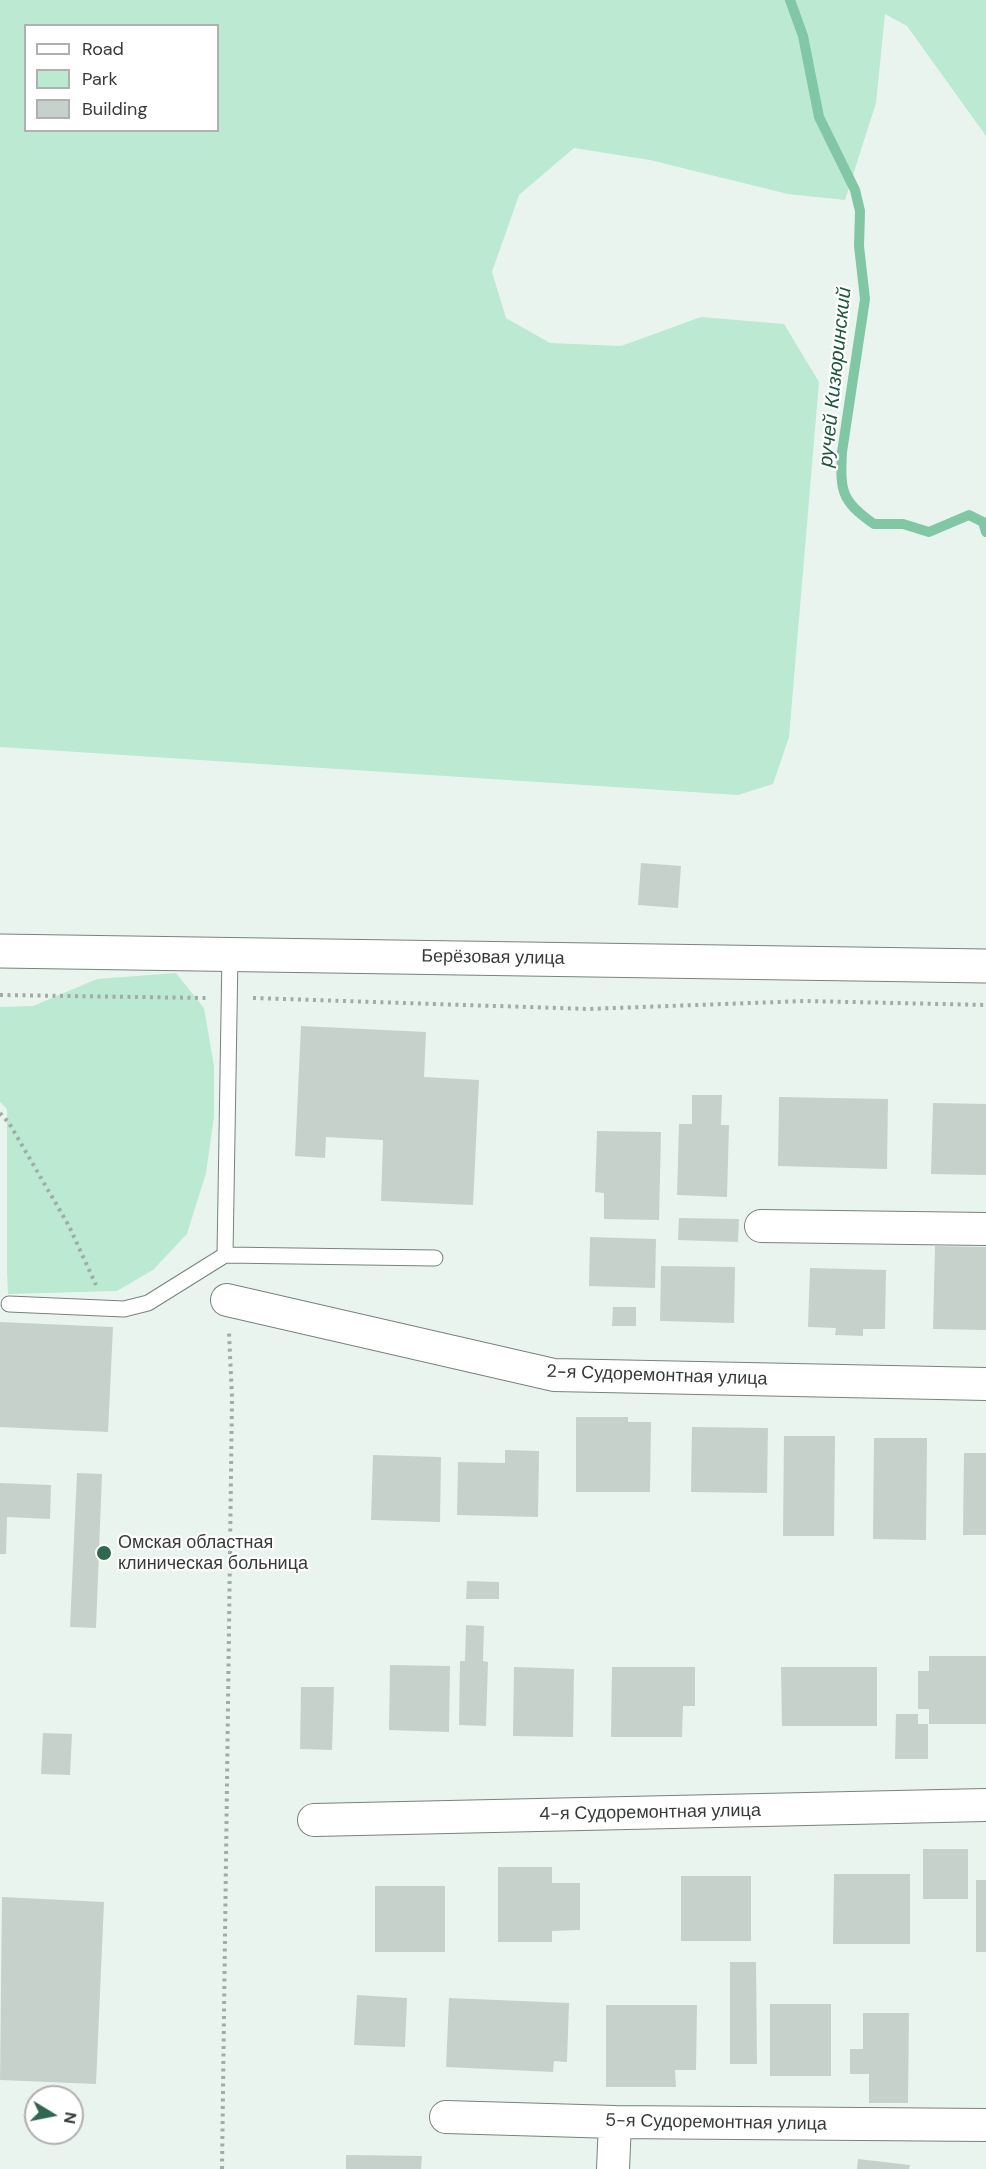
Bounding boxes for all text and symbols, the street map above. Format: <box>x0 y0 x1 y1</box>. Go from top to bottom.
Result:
legend <box>24 24 219 132</box>
text: Road <box>82 37 124 61</box>
text: Park <box>82 67 118 91</box>
text: Building <box>82 97 147 121</box>
water label: ручей Кизюринский <box>815 286 857 468</box>
street label: Берёзовая улица <box>421 946 565 970</box>
street label: 2-я Судоремонтная улица <box>546 1361 768 1391</box>
place label: Омская областная клиническая больница <box>118 1532 308 1574</box>
marker: Омская областная клиническая больница <box>95 1544 113 1562</box>
street label: 4-я Судоремонтная улица <box>539 1800 761 1826</box>
north arrow <box>24 2085 84 2145</box>
text: N <box>59 2110 82 2125</box>
street label: 5-я Судоремонтная улица <box>605 2110 827 2136</box>

